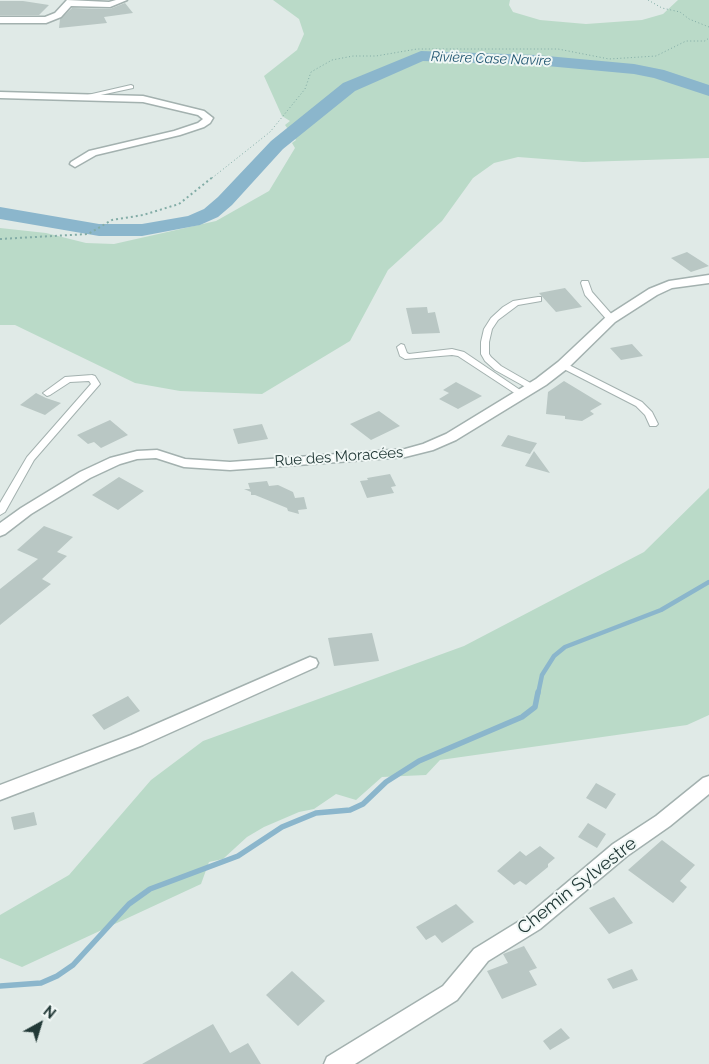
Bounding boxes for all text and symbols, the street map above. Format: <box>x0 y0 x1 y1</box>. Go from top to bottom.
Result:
water label: Rivière Case Navire <box>431 49 551 69</box>
street label: Rue des Moracées <box>274 444 404 470</box>
street label: Chemin Sylvestre <box>513 833 641 939</box>
north arrow <box>15 999 65 1049</box>
text: N <box>40 1003 59 1022</box>

